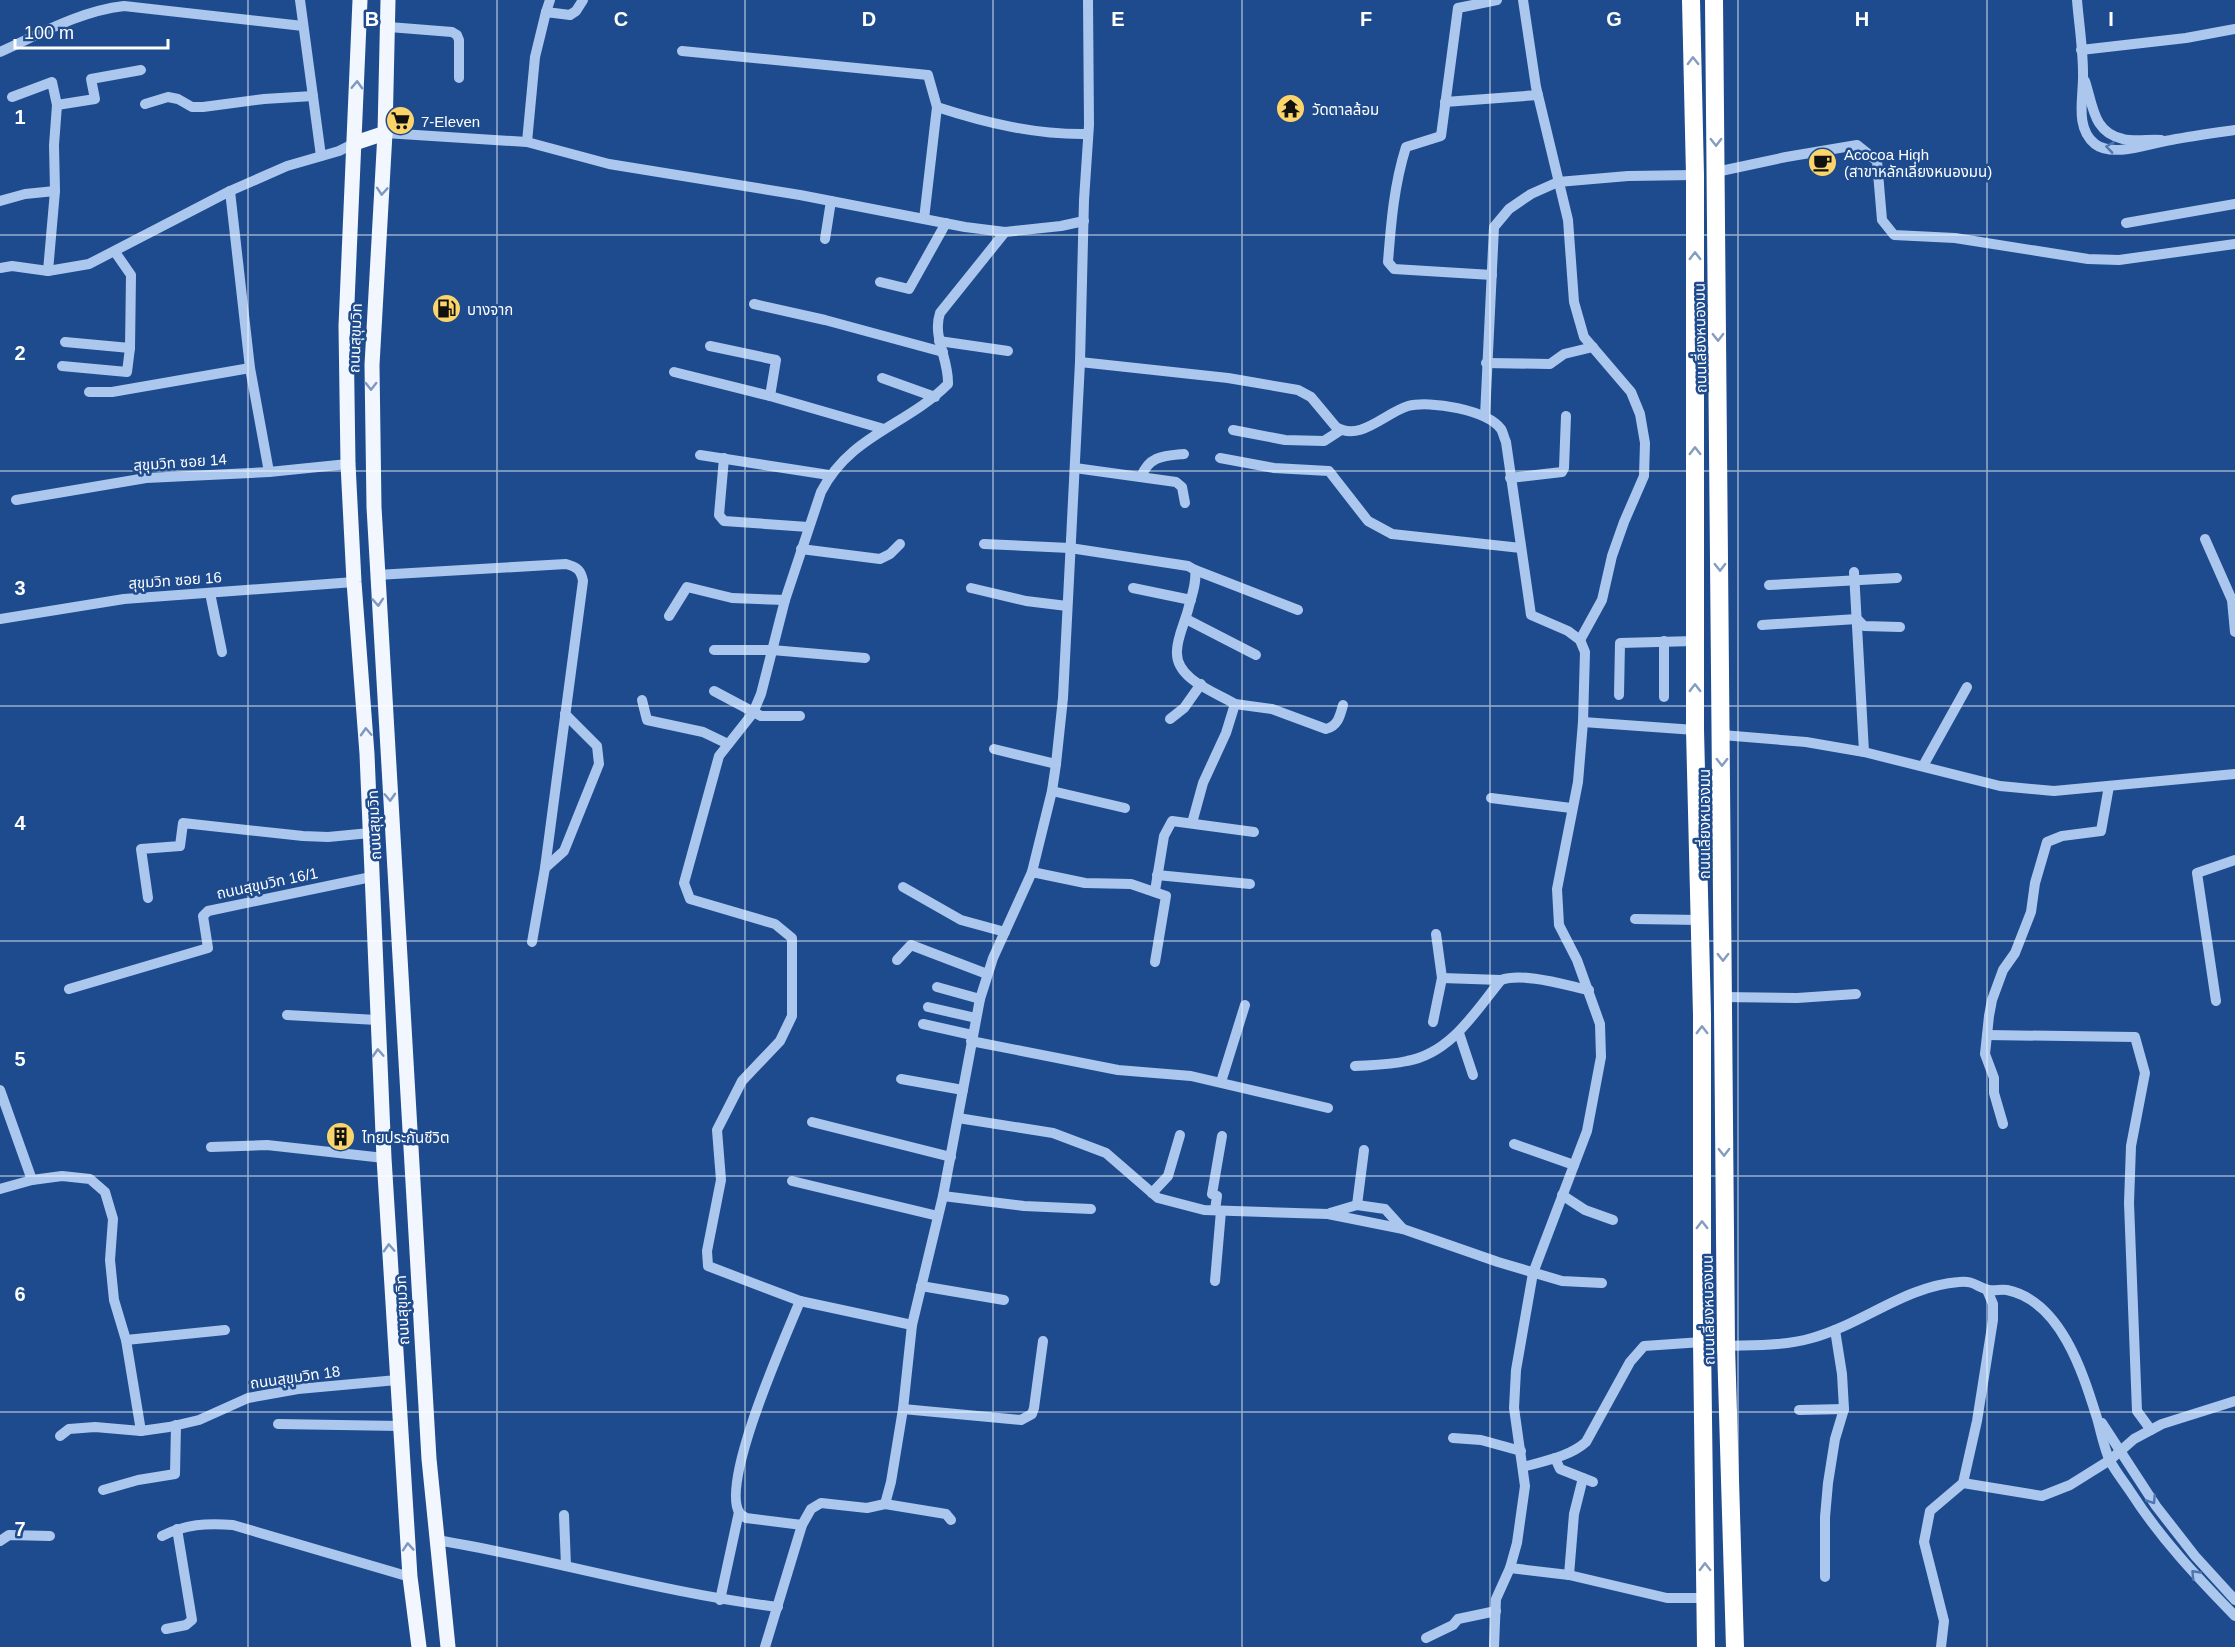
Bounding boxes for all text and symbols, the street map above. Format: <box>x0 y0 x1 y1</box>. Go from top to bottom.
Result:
text: B <box>365 8 379 30</box>
text: C <box>614 8 628 30</box>
text: D <box>862 8 876 30</box>
text: E <box>1111 8 1125 30</box>
text: F <box>1360 8 1372 30</box>
text: G <box>1606 8 1622 30</box>
text: H <box>1855 8 1869 30</box>
text: I <box>2108 8 2114 30</box>
scale bar <box>15 12 168 50</box>
text: 100 m <box>24 23 74 43</box>
one-way arrow <box>1686 56 1699 65</box>
one-way arrow <box>351 80 364 89</box>
temple icon: วัดตาลล้อม <box>1275 93 1307 125</box>
place label: วัดตาลล้อม <box>1312 101 1379 118</box>
supermarket icon: 7-Eleven <box>384 105 416 137</box>
text: 1 <box>14 106 26 128</box>
place label: 7-Eleven <box>421 113 480 130</box>
one-way arrow <box>1709 138 1722 147</box>
one-way arrow <box>2105 142 2115 154</box>
place label: Acocoa High (สาขาหลักเลี่ยงหนองมน) <box>1844 146 1992 180</box>
cafe icon: Acocoa High (สาขาหลักเลี่ยงหนองมน) <box>1807 147 1839 179</box>
one-way arrow <box>375 187 388 196</box>
one-way arrow <box>1689 251 1701 260</box>
street label: ถนนเลี่ยงหนองมน <box>1689 283 1709 393</box>
fuel station icon: บางจาก <box>430 293 462 325</box>
place label: บางจาก <box>467 301 513 318</box>
street label: ถนนสุขุมวิท <box>345 303 366 373</box>
one-way arrow <box>1712 333 1724 342</box>
text: 2 <box>14 342 26 364</box>
one-way arrow <box>365 382 378 391</box>
one-way arrow <box>1689 446 1701 455</box>
street label: สุขุมวิท ซอย 14 <box>133 450 227 475</box>
one-way arrow <box>1714 563 1726 572</box>
street label: สุขุมวิท ซอย 16 <box>128 568 222 593</box>
text: 3 <box>14 577 26 599</box>
one-way arrow <box>372 597 385 606</box>
one-way arrow <box>1689 683 1701 692</box>
one-way arrow <box>359 728 372 737</box>
one-way arrow <box>1716 758 1728 767</box>
street label: ถนนเลี่ยงหนองมน <box>1694 769 1713 879</box>
street label: ถนนสุขุมวิท <box>364 790 385 860</box>
one-way arrow <box>383 792 396 801</box>
text: 4 <box>14 812 26 834</box>
street label: ถนนสุขุมวิท 16/1 <box>215 864 319 903</box>
one-way arrow <box>1717 953 1729 962</box>
one-way arrow <box>1696 1025 1708 1034</box>
text: 5 <box>14 1048 26 1070</box>
one-way arrow <box>372 1049 385 1058</box>
building icon: ไทยประกันชีวิต <box>325 1121 357 1153</box>
place label: ไทยประกันชีวิต <box>361 1129 449 1146</box>
one-way arrow <box>1718 1148 1730 1157</box>
one-way arrow <box>1696 1220 1708 1229</box>
one-way arrow <box>383 1243 396 1252</box>
street label: ถนนเลี่ยงหนองมน <box>1697 1255 1717 1365</box>
street label: ถนนสุขุมวิท <box>392 1275 413 1345</box>
text: 6 <box>14 1283 26 1305</box>
street label: ถนนสุขุมวิท 18 <box>249 1362 341 1393</box>
one-way arrow <box>2145 1493 2156 1504</box>
text: 7 <box>14 1518 26 1540</box>
one-way arrow <box>401 1543 414 1552</box>
one-way arrow <box>1699 1562 1711 1571</box>
one-way arrow <box>2191 1570 2202 1581</box>

